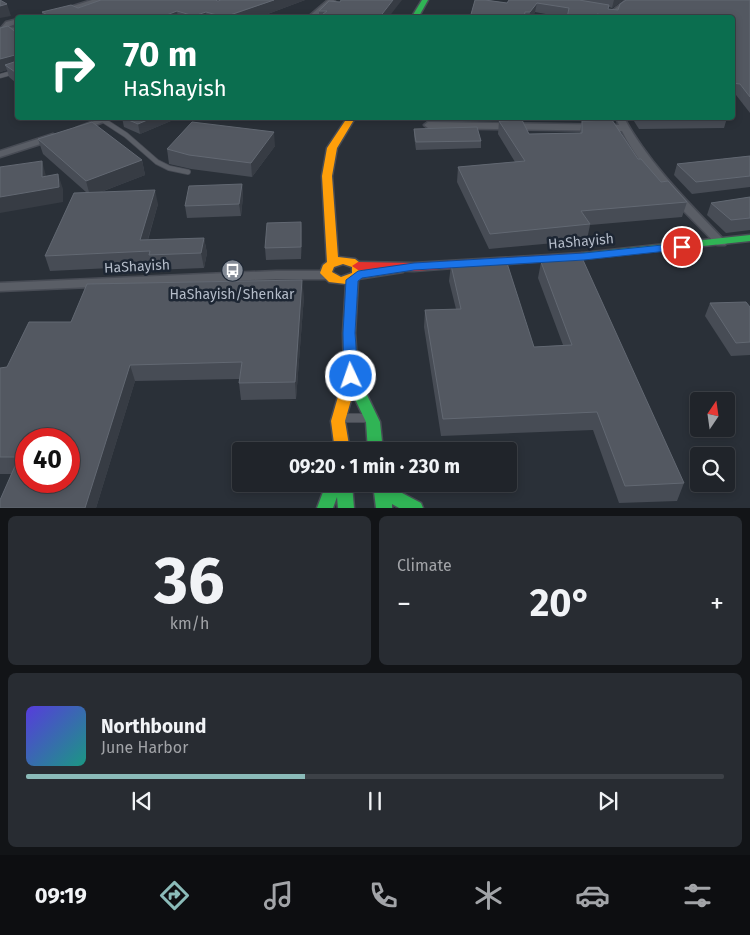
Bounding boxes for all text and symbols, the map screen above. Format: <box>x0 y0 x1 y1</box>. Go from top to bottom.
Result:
text: 70 m <box>123 33 197 75</box>
icon: right <box>40 35 105 100</box>
text: HaShayish <box>123 75 227 102</box>
pin <box>661 226 703 268</box>
street label: HaShayish <box>547 230 615 253</box>
icon: arrive <box>668 233 696 261</box>
street label: HaShayish <box>104 256 170 277</box>
bus stop icon: HaShayish/Shenkar <box>220 259 244 283</box>
place label: HaShayish/Shenkar <box>170 286 295 303</box>
position arrow <box>324 349 376 401</box>
north arrow <box>690 392 735 438</box>
map controls <box>690 392 735 492</box>
speed limit sign: 40 <box>15 428 80 493</box>
button: search <box>690 447 735 492</box>
text: 09:20 · 1 min · 230 m <box>289 455 460 478</box>
text: 36 <box>154 542 225 620</box>
text: Climate <box>397 556 452 575</box>
text: 20° <box>530 580 591 626</box>
text: − <box>397 587 411 620</box>
text: + <box>710 587 724 620</box>
text: km/h <box>170 614 209 633</box>
text: Northbound <box>101 715 206 738</box>
text: June Harbor <box>101 738 188 757</box>
icon: previous <box>128 787 156 815</box>
icon: pause <box>361 787 389 815</box>
icon: next <box>594 787 622 815</box>
icon: directions <box>157 878 192 913</box>
icon: music <box>261 878 296 913</box>
icon: phone <box>366 878 401 913</box>
icon: climate <box>471 878 506 913</box>
icon: car <box>575 878 610 913</box>
icon: filters <box>680 878 715 913</box>
text: 09:19 <box>35 882 87 909</box>

